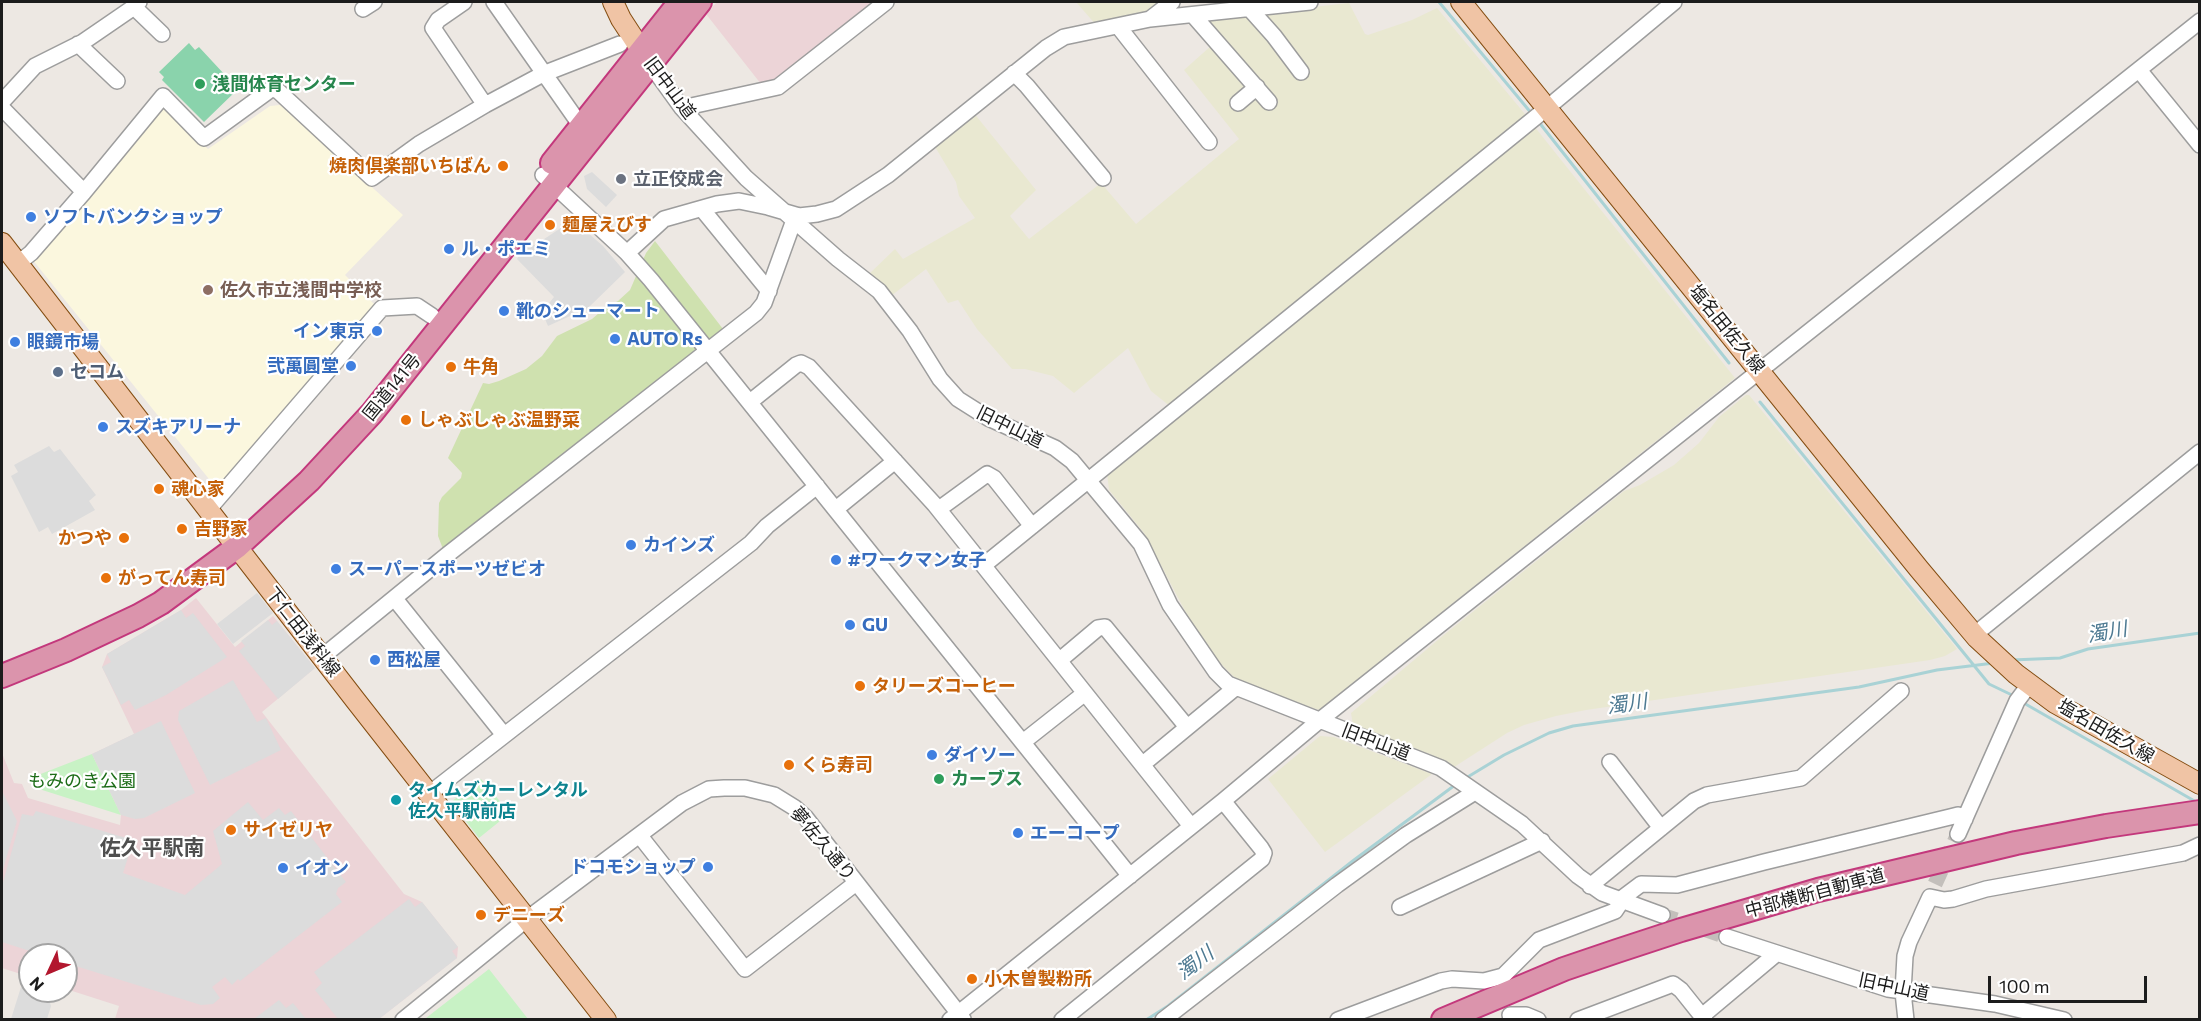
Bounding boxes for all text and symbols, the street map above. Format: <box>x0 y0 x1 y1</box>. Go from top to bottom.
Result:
street label: 旧中山道 <box>640 53 700 123</box>
place label: 浅間体育センター <box>212 73 356 95</box>
marker: 浅間体育センター <box>193 77 207 91</box>
place label: 焼肉倶楽部いちばん <box>329 155 491 177</box>
marker: 焼肉倶楽部いちばん <box>496 159 510 173</box>
place label: 立正佼成会 <box>633 168 723 190</box>
marker: 立正佼成会 <box>614 172 628 186</box>
place label: ソフトバンクショップ <box>43 206 223 228</box>
marker: ソフトバンクショップ <box>24 210 38 224</box>
place label: 麺屋えびす <box>562 214 652 236</box>
marker: 麺屋えびす <box>543 218 557 232</box>
place label: ル・ポエミ <box>461 238 551 260</box>
marker: ル・ポエミ <box>442 242 456 256</box>
place label: 佐久市立浅間中学校 <box>220 279 382 301</box>
street label: 塩名田佐久線 <box>1685 280 1769 378</box>
marker: 佐久市立浅間中学校 <box>201 283 215 297</box>
place label: 靴のシューマート <box>516 300 660 322</box>
marker: 靴のシューマート <box>497 304 511 318</box>
place label: イン東京 <box>293 320 365 342</box>
marker: イン東京 <box>370 324 384 338</box>
place label: AUTO Rs <box>627 328 703 350</box>
place label: 眼鏡市場 <box>27 331 99 353</box>
marker: AUTO Rs <box>608 332 622 346</box>
marker: 眼鏡市場 <box>8 335 22 349</box>
street label: 国道141号 <box>359 349 425 425</box>
place label: 弐萬圓堂 <box>267 355 339 377</box>
place label: 牛角 <box>463 356 499 378</box>
marker: 弐萬圓堂 <box>344 359 358 373</box>
marker: 牛角 <box>444 360 458 374</box>
place label: セコム <box>70 361 124 383</box>
marker: セコム <box>51 365 65 379</box>
street label: 旧中山道 <box>973 402 1047 452</box>
place label: しゃぶしゃぶ温野菜 <box>418 409 580 431</box>
marker: しゃぶしゃぶ温野菜 <box>399 413 413 427</box>
place label: スズキアリーナ <box>115 416 241 438</box>
marker: スズキアリーナ <box>96 420 110 434</box>
place label: 魂心家 <box>171 478 225 500</box>
marker: 魂心家 <box>152 482 166 496</box>
place label: 吉野家 <box>194 518 248 540</box>
marker: 吉野家 <box>175 522 189 536</box>
place label: かつや <box>58 527 112 549</box>
marker: かつや <box>117 531 131 545</box>
place label: カインズ <box>643 534 715 556</box>
marker: カインズ <box>624 538 638 552</box>
place label: #ワークマン女子 <box>848 549 987 571</box>
marker: #ワークマン女子 <box>829 553 843 567</box>
place label: スーパースポーツゼビオ <box>348 558 546 580</box>
marker: スーパースポーツゼビオ <box>329 562 343 576</box>
place label: がってん寿司 <box>118 567 226 589</box>
marker: がってん寿司 <box>99 571 113 585</box>
street label: 下仁田浅科線 <box>261 583 345 681</box>
place label: GU <box>862 614 888 636</box>
water label: 濁川 <box>2085 617 2129 647</box>
marker: GU <box>843 618 857 632</box>
place label: 西松屋 <box>387 649 441 671</box>
marker: 西松屋 <box>368 653 382 667</box>
place label: タリーズコーヒー <box>872 675 1016 697</box>
marker: タリーズコーヒー <box>853 679 867 693</box>
water label: 濁川 <box>1606 689 1648 719</box>
street label: 塩名田佐久線 <box>2054 695 2158 767</box>
street label: 旧中山道 <box>1339 719 1413 765</box>
place label: ダイソー <box>944 744 1016 766</box>
marker: ダイソー <box>925 748 939 762</box>
place label: くら寿司 <box>801 754 873 776</box>
marker: くら寿司 <box>782 758 796 772</box>
place label: カーブス <box>951 768 1023 790</box>
park label: もみのき公園 <box>28 770 136 792</box>
marker: カーブス <box>932 772 946 786</box>
place label: タイムズカーレンタル 佐久平駅前店 <box>408 779 588 822</box>
marker: タイムズカーレンタル 佐久平駅前店 <box>389 793 403 807</box>
street label: 夢佐久通り <box>786 803 860 885</box>
place label: サイゼリヤ <box>243 819 333 841</box>
place label: エーコープ <box>1030 822 1120 844</box>
marker: サイゼリヤ <box>224 823 238 837</box>
marker: エーコープ <box>1011 826 1025 840</box>
district label: 佐久平駅南 <box>100 835 204 861</box>
place label: ドコモショップ <box>570 856 696 878</box>
place label: イオン <box>295 857 349 879</box>
marker: ドコモショップ <box>701 860 715 874</box>
marker: イオン <box>276 861 290 875</box>
street label: 中部横断自動車道 <box>1743 864 1887 922</box>
place label: デニーズ <box>493 904 565 926</box>
marker: デニーズ <box>474 908 488 922</box>
water label: 濁川 <box>1172 941 1218 985</box>
north arrow <box>18 943 78 1003</box>
scale bar <box>1991 964 2150 1002</box>
place label: 小木曽製粉所 <box>984 968 1092 990</box>
street label: 旧中山道 <box>1857 969 1931 1005</box>
marker: 小木曽製粉所 <box>965 972 979 986</box>
text: N <box>25 974 47 995</box>
text: 100 m <box>1999 975 2049 997</box>

